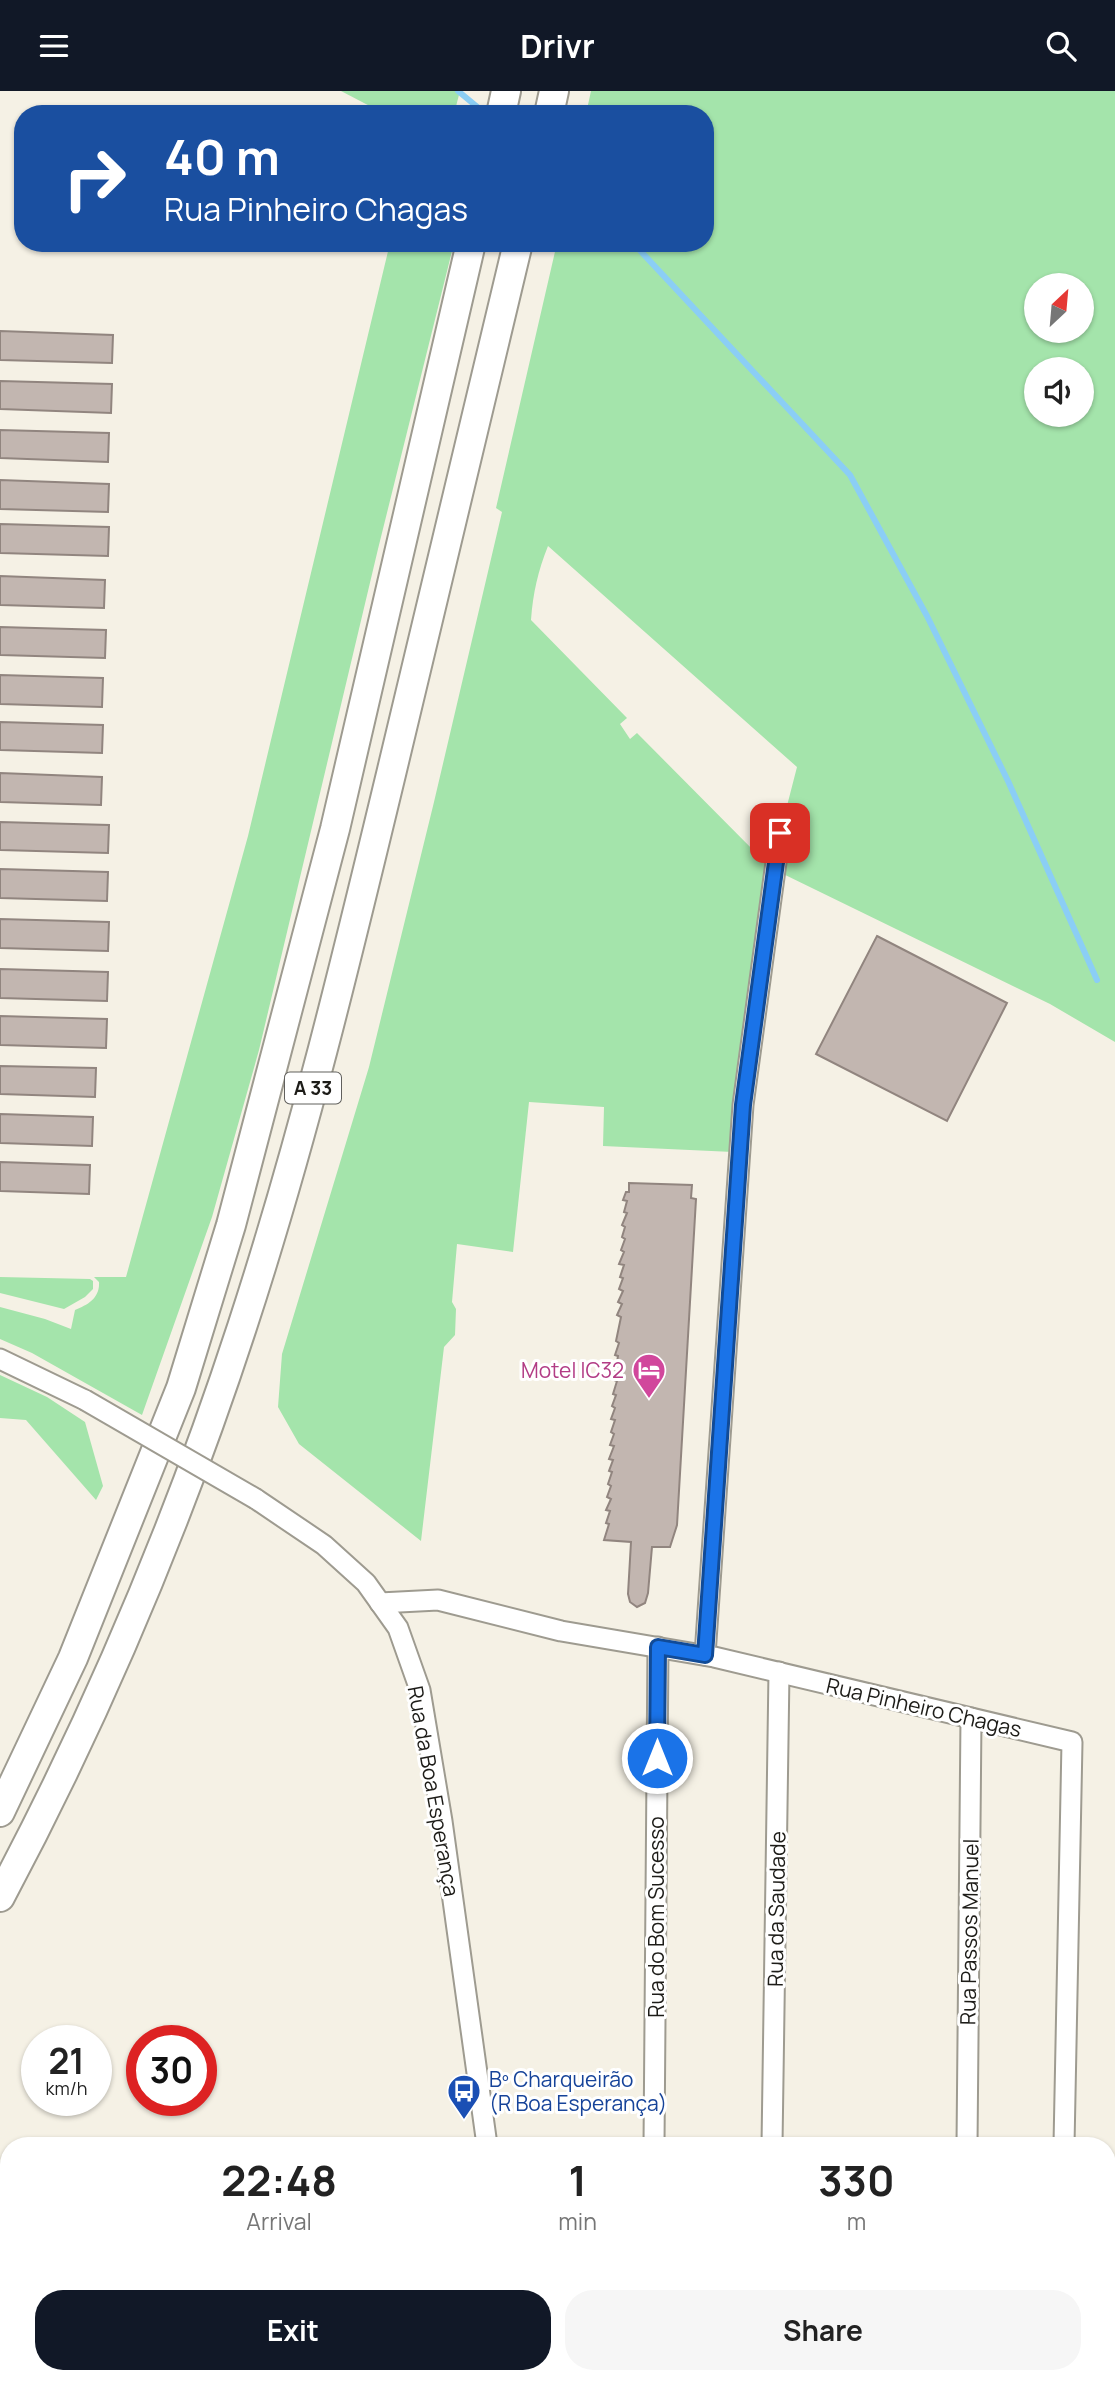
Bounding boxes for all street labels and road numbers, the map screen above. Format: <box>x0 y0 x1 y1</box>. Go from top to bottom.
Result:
road number: A 33 <box>285 1072 341 1103</box>
street label: Rua Pinheiro Chagas <box>824 1671 1024 1743</box>
street label: Rua da Boa Esperança <box>402 1684 466 1898</box>
street label: Rua do Bom Sucesso <box>642 1816 670 2018</box>
street label: Rua da Saudade <box>761 1831 791 1987</box>
street label: Rua Passos Manuel <box>953 1839 985 2025</box>

